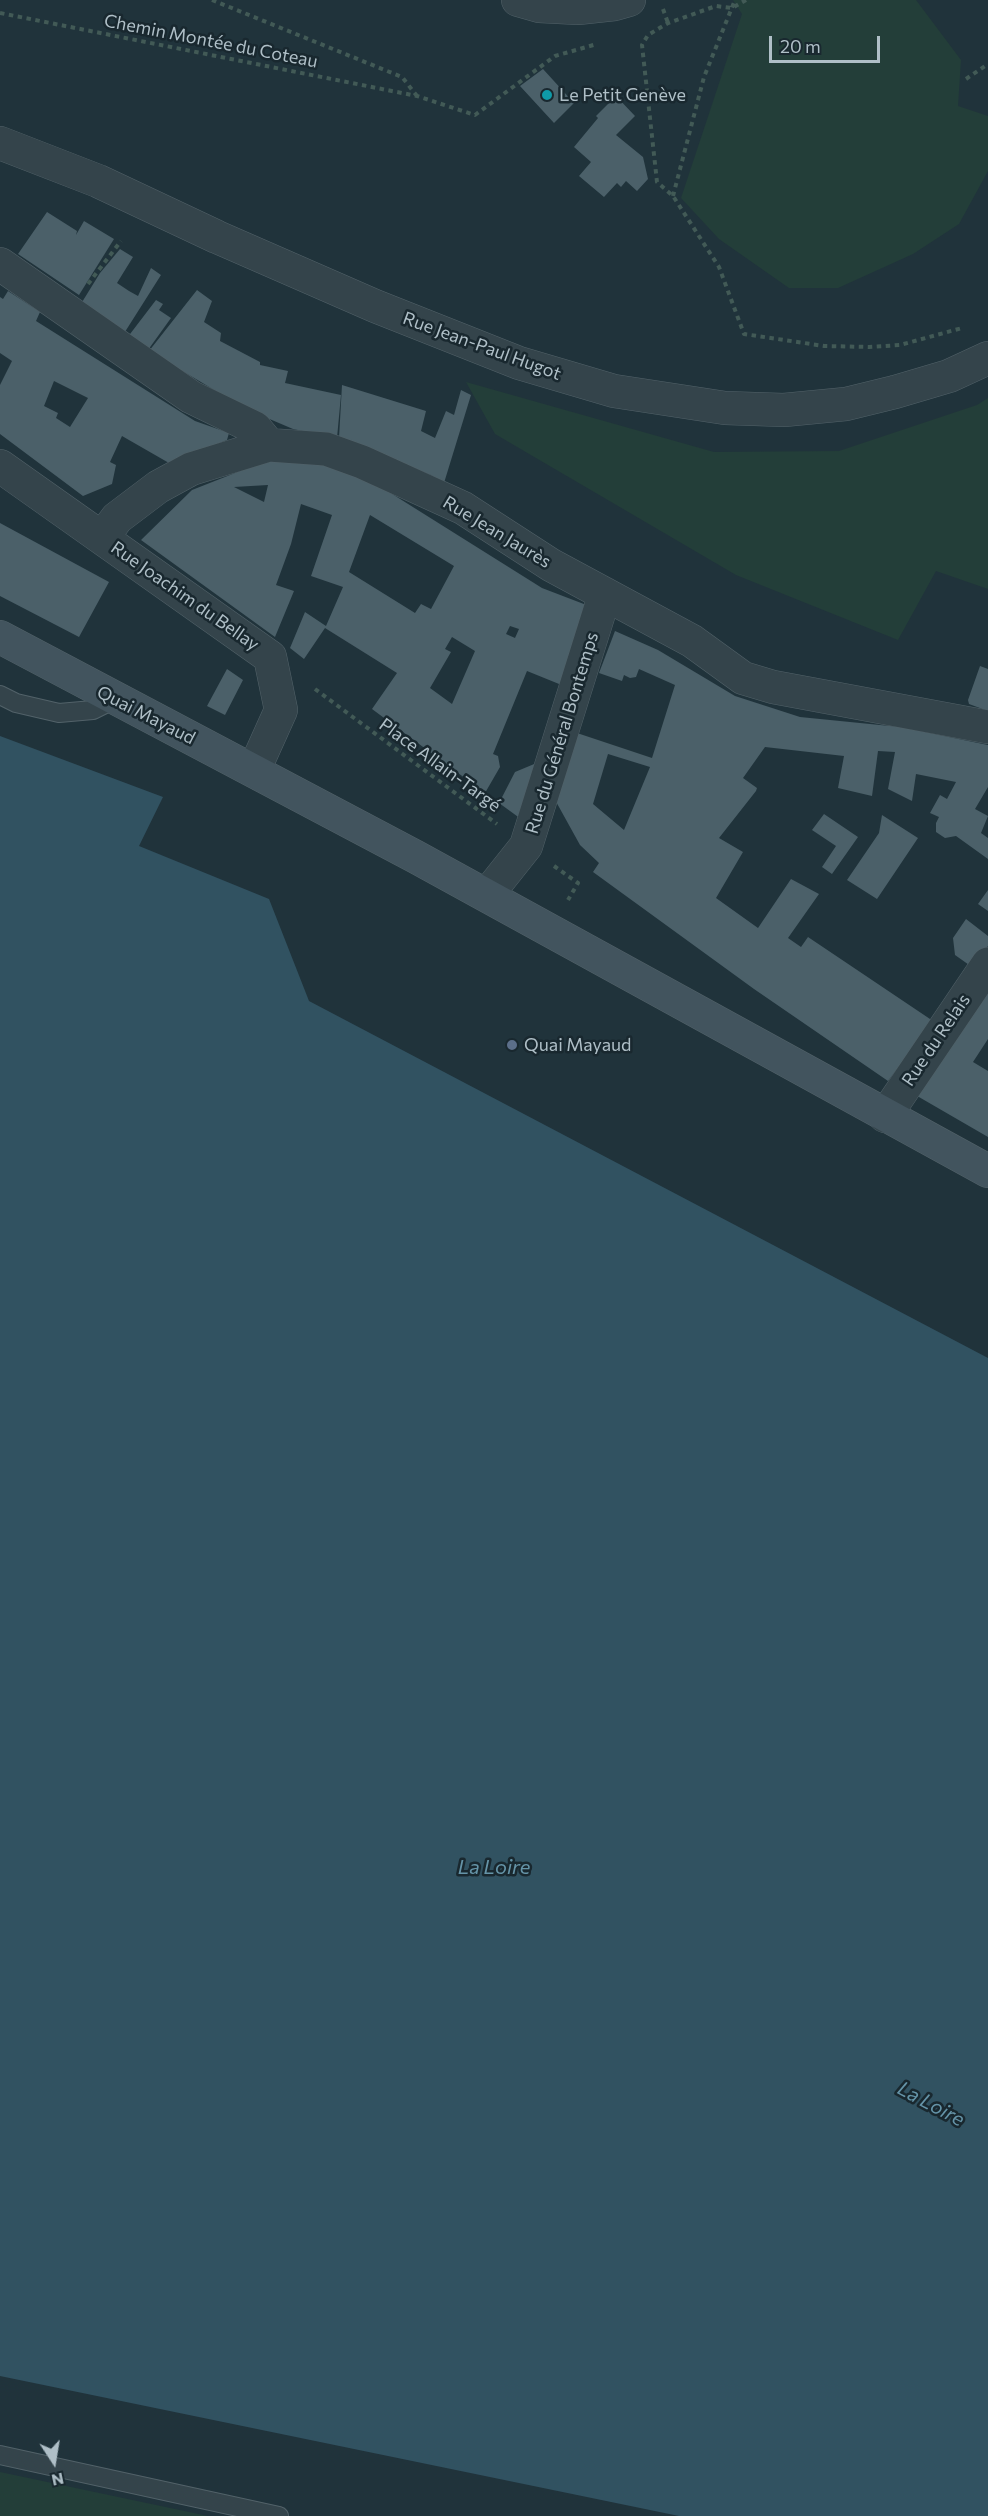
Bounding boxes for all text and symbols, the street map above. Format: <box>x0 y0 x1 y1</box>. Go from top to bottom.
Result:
street label: Chemin Montée du Coteau <box>102 10 320 72</box>
scale bar <box>772 24 883 62</box>
text: 20 m <box>780 35 821 57</box>
place label: Le Petit Genève <box>559 84 686 106</box>
marker: Le Petit Genève <box>540 88 554 102</box>
street label: Rue Jean-Paul Hugot <box>400 307 564 385</box>
street label: Rue Jean Jaurès <box>439 491 555 573</box>
street label: Rue Joachim du Bellay <box>107 537 263 655</box>
street label: Rue du Général Bontemps <box>521 630 603 836</box>
street label: Quai Mayaud <box>93 681 199 749</box>
street label: Place Allain-Targé <box>375 714 505 816</box>
street label: Rue du Relais <box>897 990 975 1090</box>
place label: Quai Mayaud <box>524 1034 632 1056</box>
marker: Quai Mayaud <box>505 1038 519 1052</box>
water label: La Loire <box>458 1855 530 1879</box>
water label: La Loire <box>893 2076 969 2132</box>
north arrow <box>24 2432 84 2492</box>
text: N <box>50 2470 66 2491</box>

